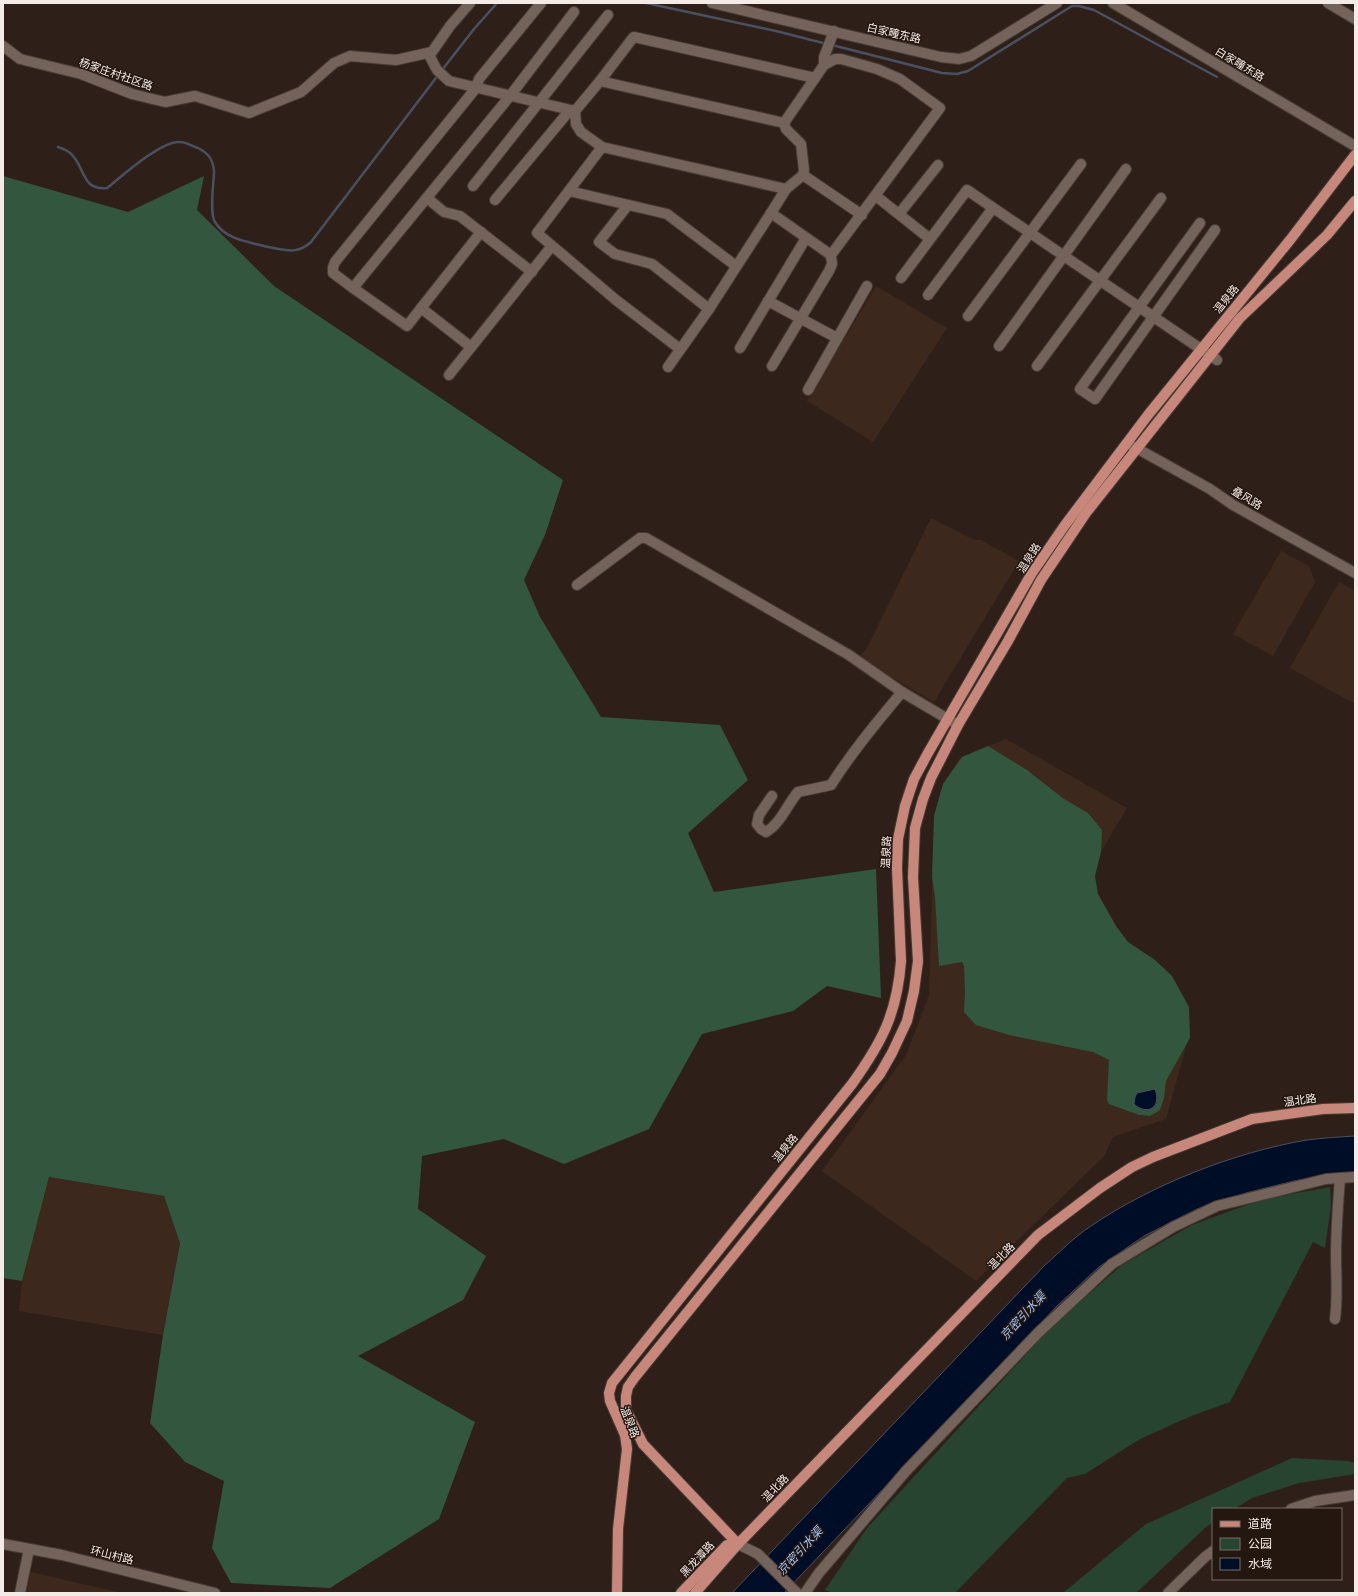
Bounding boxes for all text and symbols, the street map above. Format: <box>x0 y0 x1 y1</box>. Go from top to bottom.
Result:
street label: 白家疃东路 <box>866 21 922 46</box>
street label: 白家疃东路 <box>1213 45 1267 84</box>
street label: 杨家庄村社区路 <box>77 56 154 93</box>
street label: 温泉路 <box>1211 282 1242 316</box>
street label: 叠风路 <box>1229 484 1264 512</box>
street label: 温泉路 <box>1015 541 1044 576</box>
street label: 温泉路 <box>879 835 894 869</box>
street label: 温北路 <box>1283 1092 1317 1109</box>
street label: 温泉路 <box>770 1131 801 1165</box>
street label: 温北路 <box>985 1240 1018 1273</box>
water label: 京密引水渠 <box>997 1288 1050 1343</box>
street label: 温泉路 <box>618 1404 642 1440</box>
street label: 温北路 <box>759 1472 791 1505</box>
legend <box>1212 1508 1342 1580</box>
text: 道路 <box>1248 1517 1272 1531</box>
water label: 京密引水渠 <box>774 1523 827 1578</box>
text: 公园 <box>1248 1537 1272 1551</box>
street label: 黑龙潭路 <box>678 1539 717 1580</box>
street label: 环山村路 <box>89 1544 135 1567</box>
text: 水域 <box>1248 1557 1272 1571</box>

